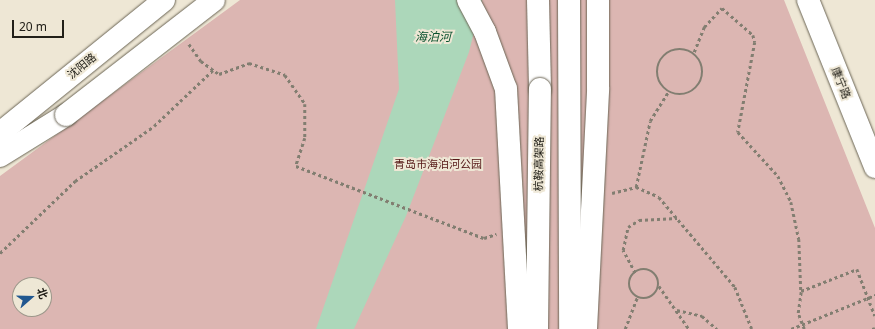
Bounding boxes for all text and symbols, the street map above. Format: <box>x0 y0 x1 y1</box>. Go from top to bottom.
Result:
scale bar <box>14 12 66 38</box>
text: 20 m <box>19 18 47 35</box>
water label: 海泊河 <box>415 30 451 44</box>
street label: 沈阳路 <box>65 50 99 82</box>
street label: 康宁路 <box>829 65 853 101</box>
street label: 杭鞍高架路 <box>532 136 546 192</box>
park label: 青岛市海泊河公园 <box>394 157 482 171</box>
north arrow <box>12 277 52 317</box>
text: 北 <box>34 285 52 301</box>

